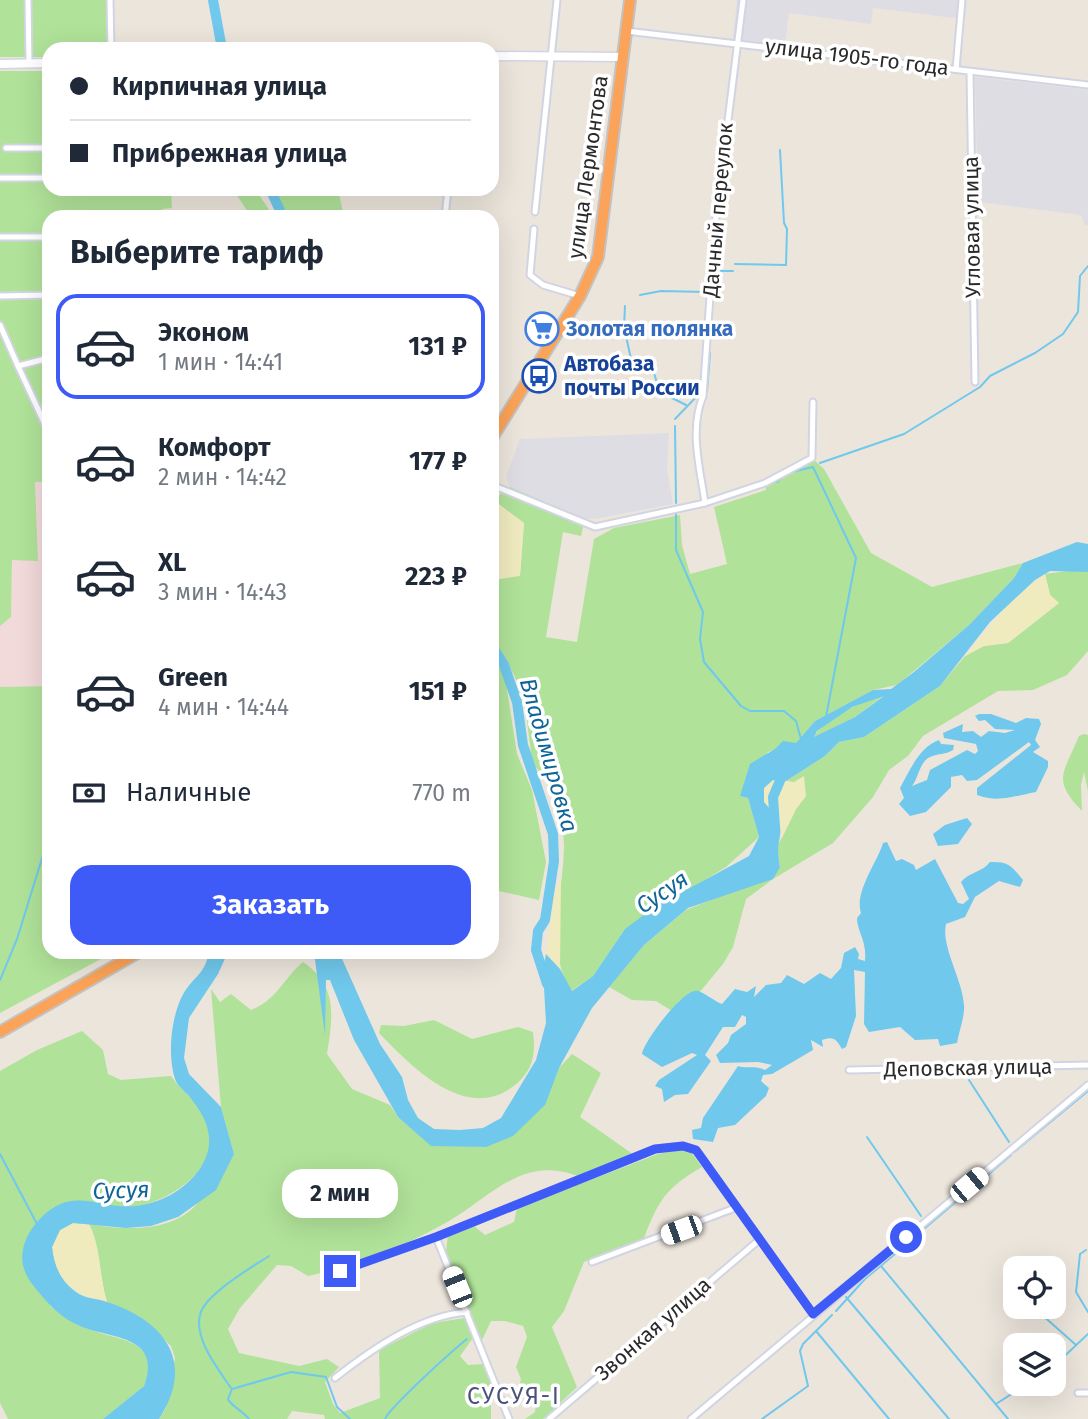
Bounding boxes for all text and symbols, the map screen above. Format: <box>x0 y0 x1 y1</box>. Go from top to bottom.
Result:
street label: улица 1905-го года <box>764 33 950 81</box>
text: Кирпичная улица <box>112 71 327 102</box>
street label: улица Лермонтова <box>562 74 614 260</box>
street label: Дачный переулок <box>697 122 739 299</box>
text: Прибрежная улица <box>112 138 347 169</box>
street label: Угловая улица <box>958 156 986 298</box>
text: Выберите тариф <box>70 233 324 271</box>
supermarket icon: Золотая полянка <box>523 310 561 348</box>
icon: car <box>74 315 137 378</box>
place label: Золотая полянка <box>565 316 733 342</box>
text: Эконом <box>158 317 249 348</box>
text: 131 ₽ <box>408 331 467 362</box>
text: 1 мин · 14:41 <box>158 348 283 376</box>
place label: Автобаза почты России <box>563 351 700 401</box>
bus stop icon: Автобаза почты России <box>520 357 558 395</box>
icon: car <box>74 430 137 493</box>
text: Комфорт <box>158 432 271 463</box>
text: 177 ₽ <box>409 446 467 477</box>
text: 2 мин · 14:42 <box>158 463 287 491</box>
icon: car <box>74 545 137 608</box>
text: XL <box>158 547 186 578</box>
text: 223 ₽ <box>405 561 467 592</box>
text: 3 мин · 14:43 <box>158 578 287 606</box>
icon: car <box>74 660 137 723</box>
text: Green <box>158 662 228 693</box>
water label: Владимировка <box>514 675 584 835</box>
text: 151 ₽ <box>409 676 467 707</box>
text: 4 мин · 14:44 <box>158 693 289 721</box>
icon: cash <box>70 774 108 812</box>
text: Наличные <box>126 777 251 808</box>
text: 770 m <box>412 779 471 807</box>
water label: Сусуя <box>631 864 693 920</box>
button: Заказать <box>70 865 471 945</box>
street label: Деповская улица <box>883 1054 1052 1082</box>
car <box>947 1163 992 1207</box>
callout: 2 мин <box>282 1170 398 1218</box>
water label: Сусуя <box>92 1175 150 1205</box>
text: 2 мин <box>310 1179 370 1207</box>
car <box>658 1213 705 1247</box>
route start <box>890 1221 922 1253</box>
route end <box>324 1255 356 1287</box>
map controls <box>1003 1256 1066 1396</box>
button: locate <box>1003 1256 1066 1319</box>
car <box>440 1264 475 1310</box>
street label: Звонкая улица <box>590 1272 716 1386</box>
button: layers <box>1003 1333 1066 1396</box>
district label: СУСУЯ-I <box>467 1382 561 1410</box>

